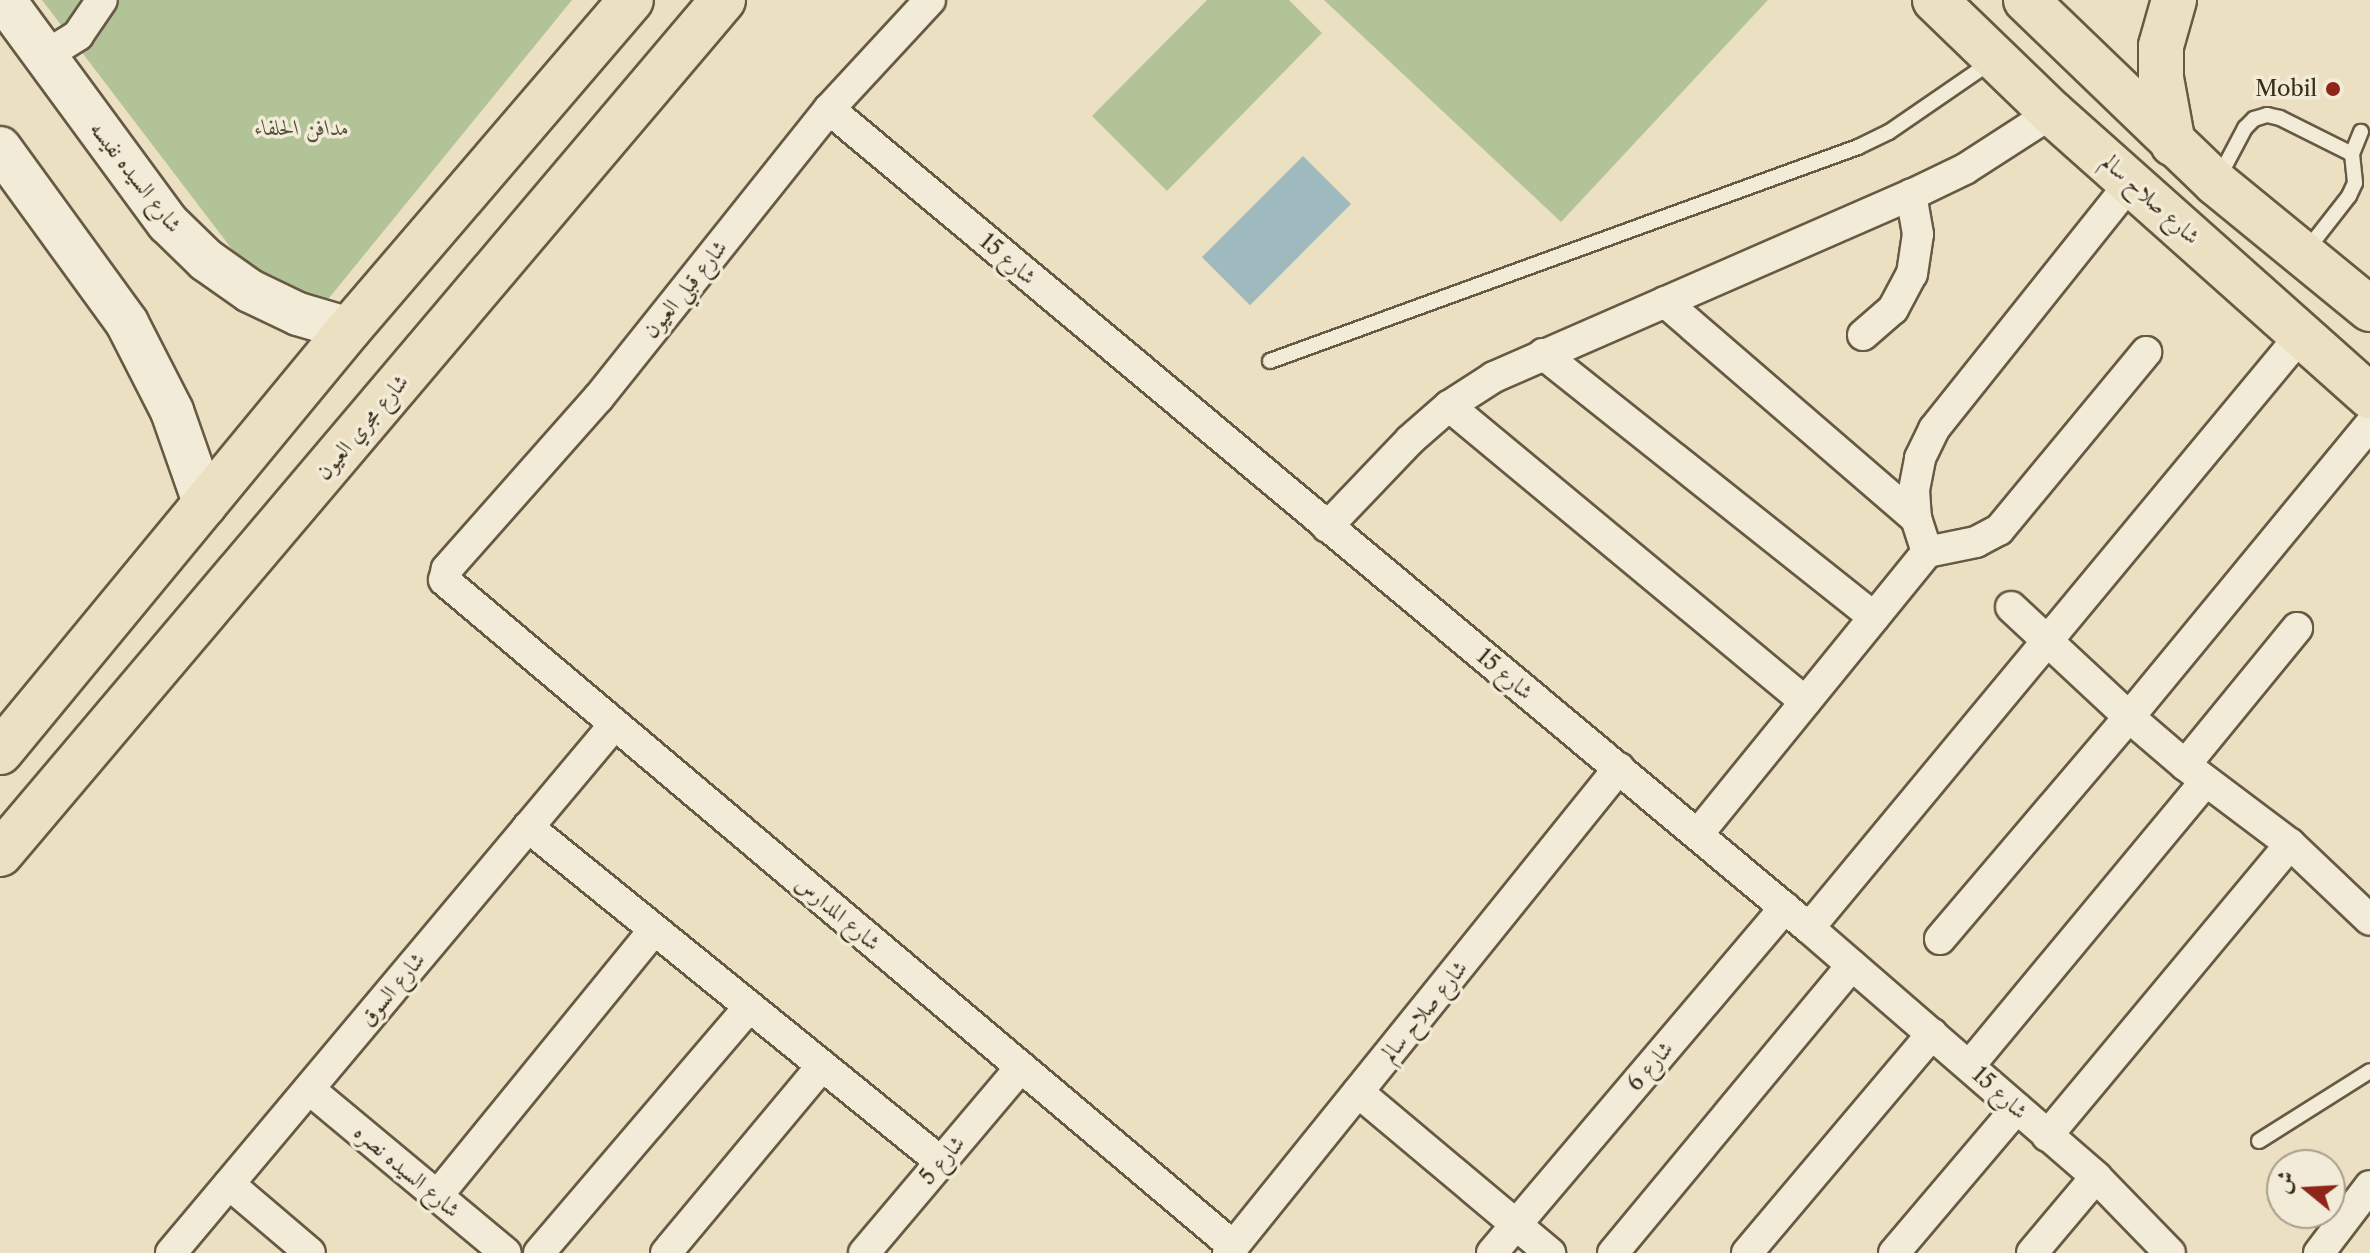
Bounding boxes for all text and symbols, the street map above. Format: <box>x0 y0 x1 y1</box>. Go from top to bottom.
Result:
place label: Mobil <box>2255 76 2317 102</box>
marker: Mobil <box>2324 80 2342 98</box>
park label: مدافن الحلفاء <box>255 115 349 141</box>
street label: شارع السيده نفيسه <box>84 116 188 238</box>
street label: شارع صلاح سالم <box>2097 148 2205 250</box>
street label: شارع 15 <box>975 228 1041 290</box>
street label: شارع قبلي العيون <box>637 235 733 343</box>
street label: شارع مجري العيون <box>310 369 414 485</box>
street label: شارع 15 <box>1472 643 1538 705</box>
street label: شارع المدارس <box>790 870 886 956</box>
street label: شارع السوق <box>354 947 430 1031</box>
street label: شارع صلاح سالم <box>1375 955 1473 1067</box>
street label: شارع 6 <box>1622 1036 1678 1096</box>
street label: شارع 15 <box>1967 1061 2033 1125</box>
street label: شارع السيده نصره <box>349 1119 465 1223</box>
street label: شارع 5 <box>914 1130 970 1190</box>
north arrow <box>2266 1149 2346 1229</box>
text: ش <box>2268 1168 2301 1197</box>

